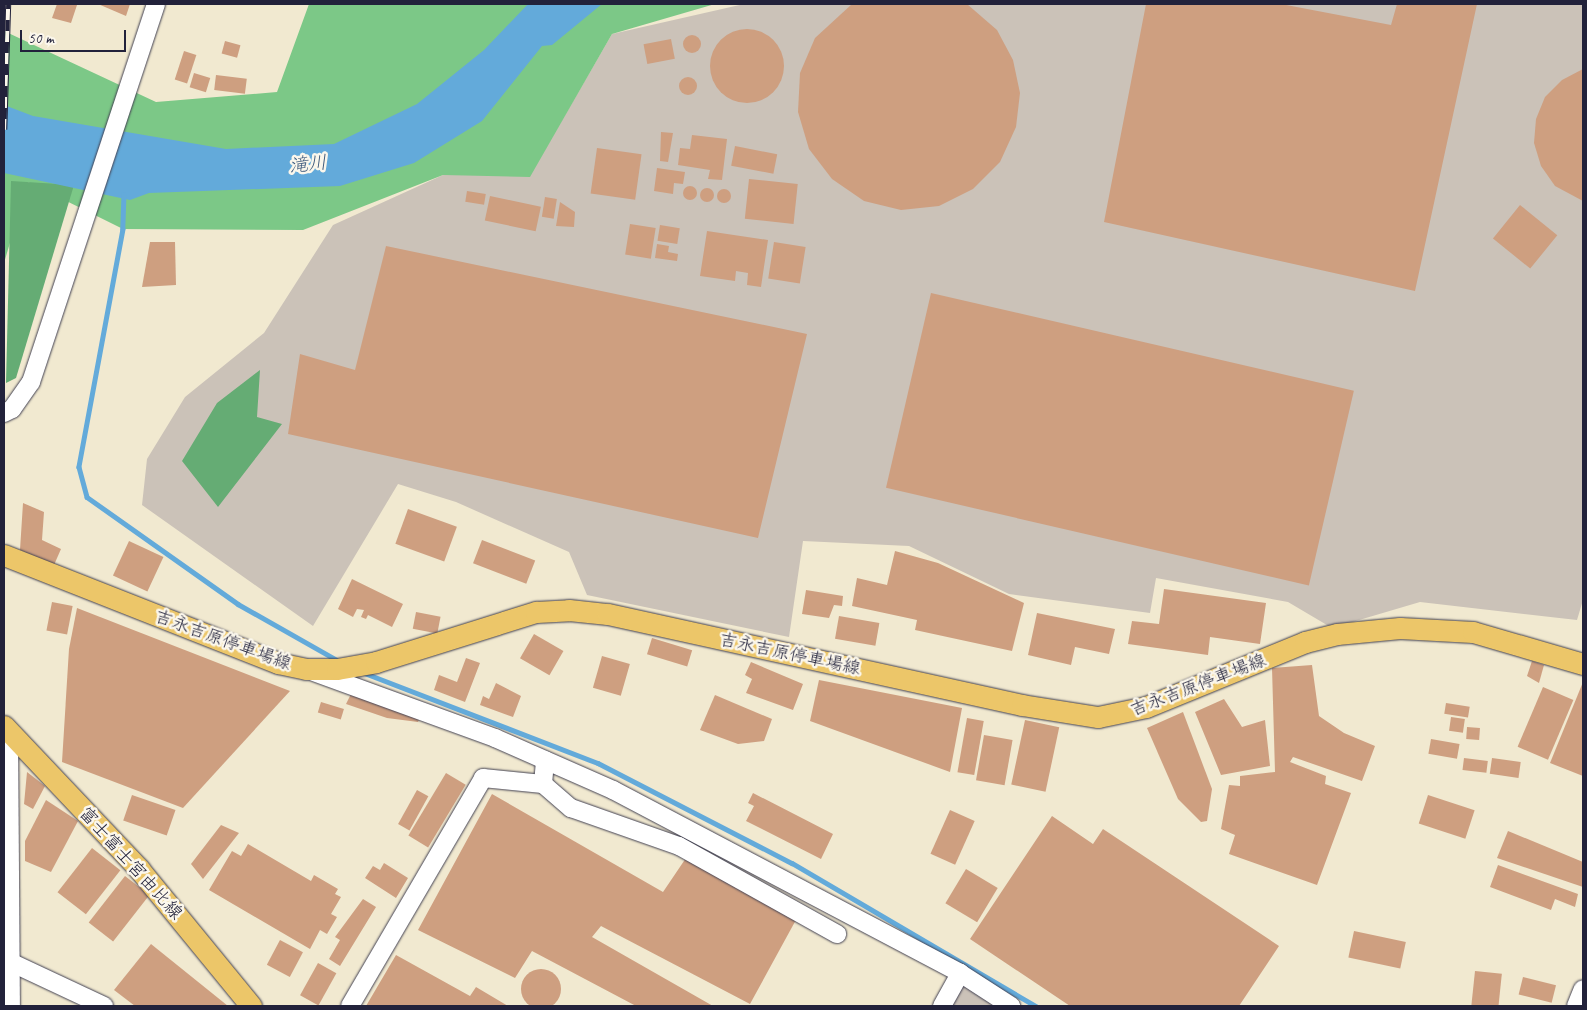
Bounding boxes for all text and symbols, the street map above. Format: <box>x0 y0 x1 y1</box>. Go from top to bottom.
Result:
scale bar <box>22 20 129 52</box>
text: 50 m <box>28 29 54 48</box>
water label: 滝川 <box>288 152 328 178</box>
street label: 吉永吉原停車場線 <box>152 605 294 675</box>
street label: 吉永吉原停車場線 <box>717 628 863 680</box>
street label: 吉永吉原停車場線 <box>1127 649 1269 721</box>
street label: 富士富士宮由比線 <box>75 802 187 924</box>

